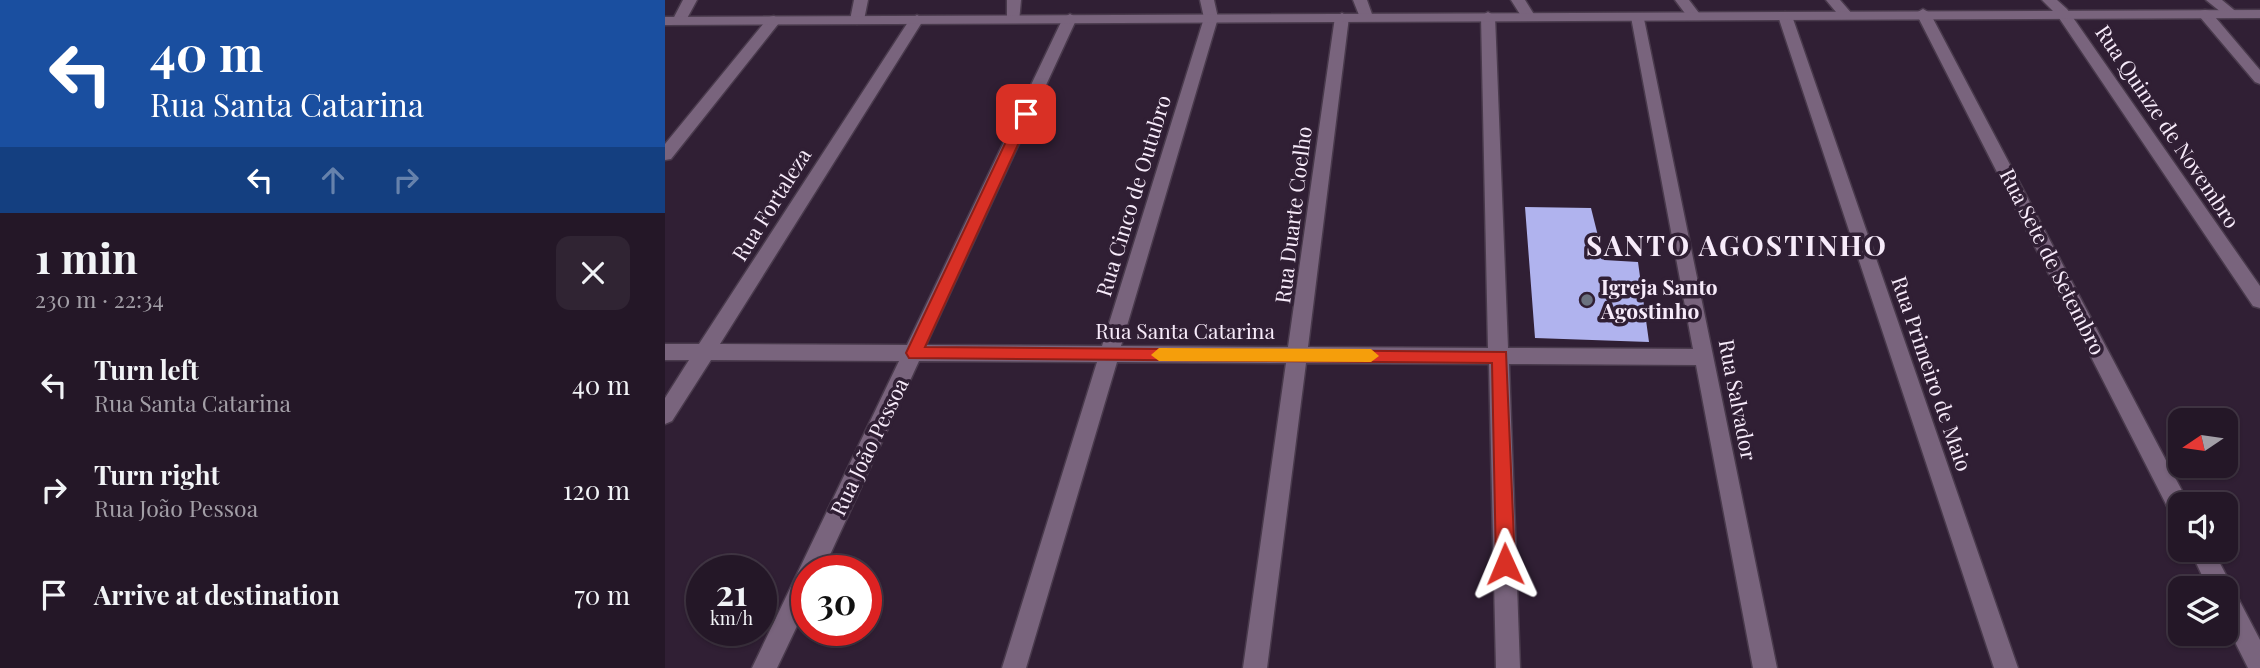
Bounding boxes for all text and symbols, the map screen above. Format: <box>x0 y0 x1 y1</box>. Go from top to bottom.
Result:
text: 40 m <box>150 19 263 84</box>
street label: Rua Quinze de Novembro <box>2090 19 2247 233</box>
icon: left <box>35 28 126 119</box>
text: Rua Santa Catarina <box>150 82 424 125</box>
pin <box>996 84 1056 144</box>
street label: Rua Cinco de Outubro <box>1088 91 1176 299</box>
icon: arrive <box>1007 95 1045 133</box>
street label: Rua Duarte Coelho <box>1267 125 1317 305</box>
street label: Rua Fortaleza <box>724 142 816 266</box>
icon: left <box>241 161 279 199</box>
icon: ahead <box>314 161 352 199</box>
icon: right <box>387 161 425 199</box>
street label: Rua Sete de Setembro <box>1995 163 2113 359</box>
district label: SANTO AGOSTINHO <box>1586 226 1888 263</box>
text: 1 min <box>35 229 138 285</box>
button: close <box>556 236 630 310</box>
place label: Igreja Santo Agostinho <box>1600 272 1718 324</box>
street label: Rua Primeiro de Maio <box>1886 272 1979 475</box>
text: 230 m · 22:34 <box>35 283 164 314</box>
marker: Igreja Santo Agostinho <box>1579 292 1595 308</box>
street label: Rua Santa Catarina <box>1095 316 1275 344</box>
street label: Rua Salvador <box>1714 337 1765 463</box>
text: Turn left <box>94 352 199 387</box>
icon: left <box>35 366 73 404</box>
text: 40 m <box>572 367 630 402</box>
street label: Rua João Pessoa <box>823 372 914 520</box>
text: Rua Santa Catarina <box>94 387 291 418</box>
north arrow <box>2168 408 2238 478</box>
map controls <box>2168 408 2238 646</box>
text: Turn right <box>94 457 220 492</box>
icon: right <box>35 471 73 509</box>
text: 120 m <box>563 472 630 507</box>
text: Rua João Pessoa <box>94 492 258 523</box>
button: sound <box>2168 492 2238 562</box>
position arrow <box>1468 527 1542 601</box>
speed limit sign: 30 <box>791 555 882 646</box>
text: 21 <box>716 568 747 615</box>
icon: arrive <box>35 576 73 614</box>
button: layers <box>2168 576 2238 646</box>
text: Arrive at destination <box>94 577 340 612</box>
text: 70 m <box>574 577 630 612</box>
text: km/h <box>710 606 753 630</box>

